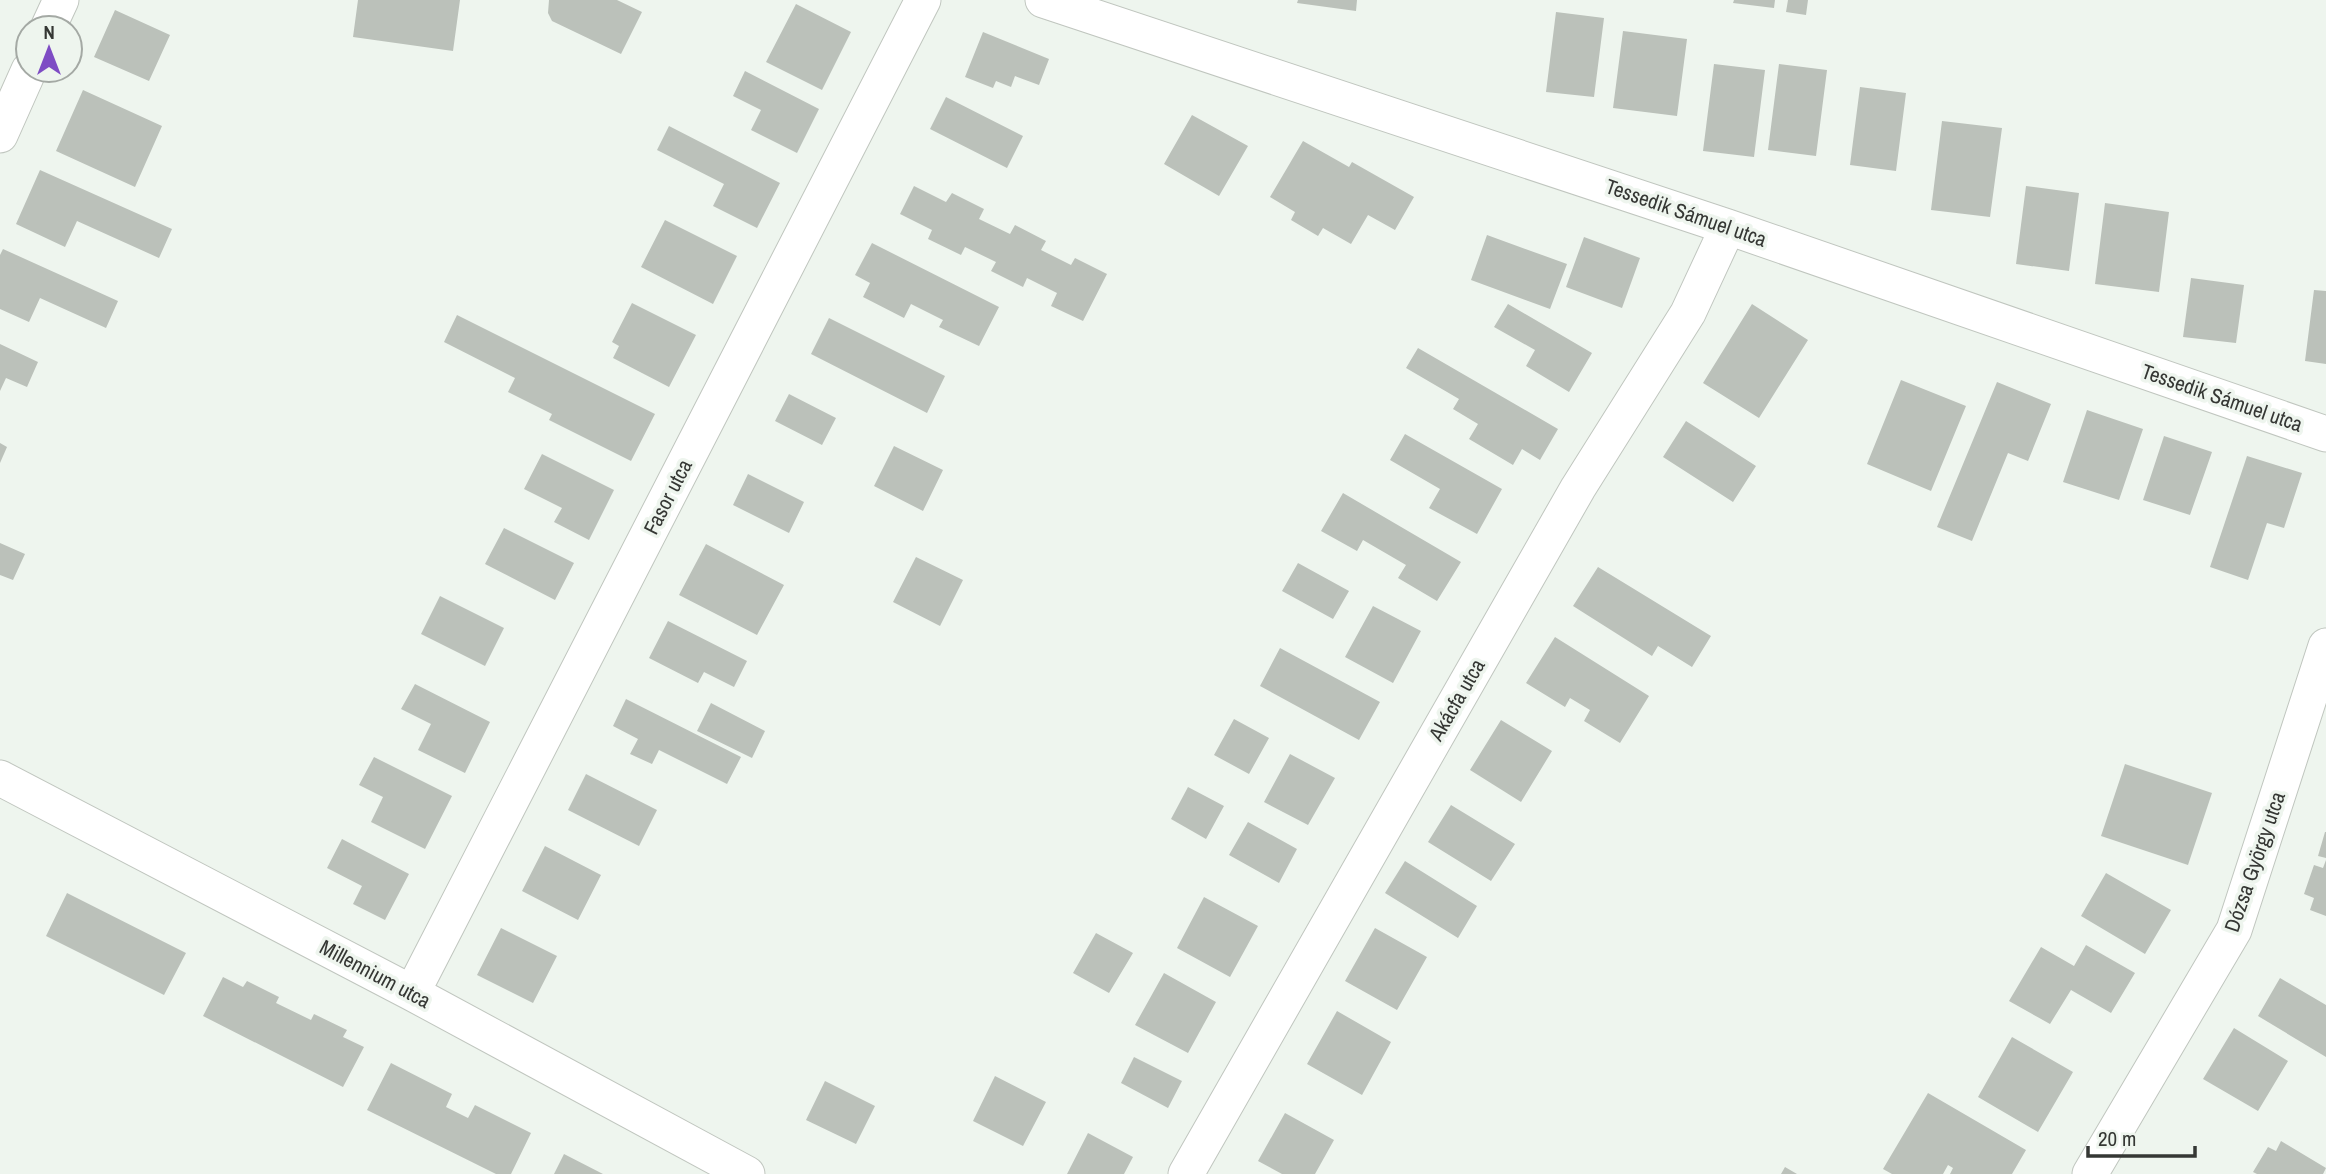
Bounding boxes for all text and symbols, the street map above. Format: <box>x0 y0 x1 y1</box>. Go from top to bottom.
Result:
north arrow <box>14 14 84 84</box>
text: N <box>43 19 55 45</box>
street label: Tessedik Sámuel utca <box>1602 171 1771 254</box>
street label: Tessedik Sámuel utca <box>2138 356 2307 439</box>
street label: Fasor utca <box>636 454 699 539</box>
street label: Akácfa utca <box>1421 653 1492 747</box>
street label: Dózsa György utca <box>2217 787 2292 936</box>
street label: Millennium utca <box>315 932 436 1015</box>
scale bar <box>2088 1114 2195 1158</box>
text: 20 m <box>2098 1124 2136 1153</box>

